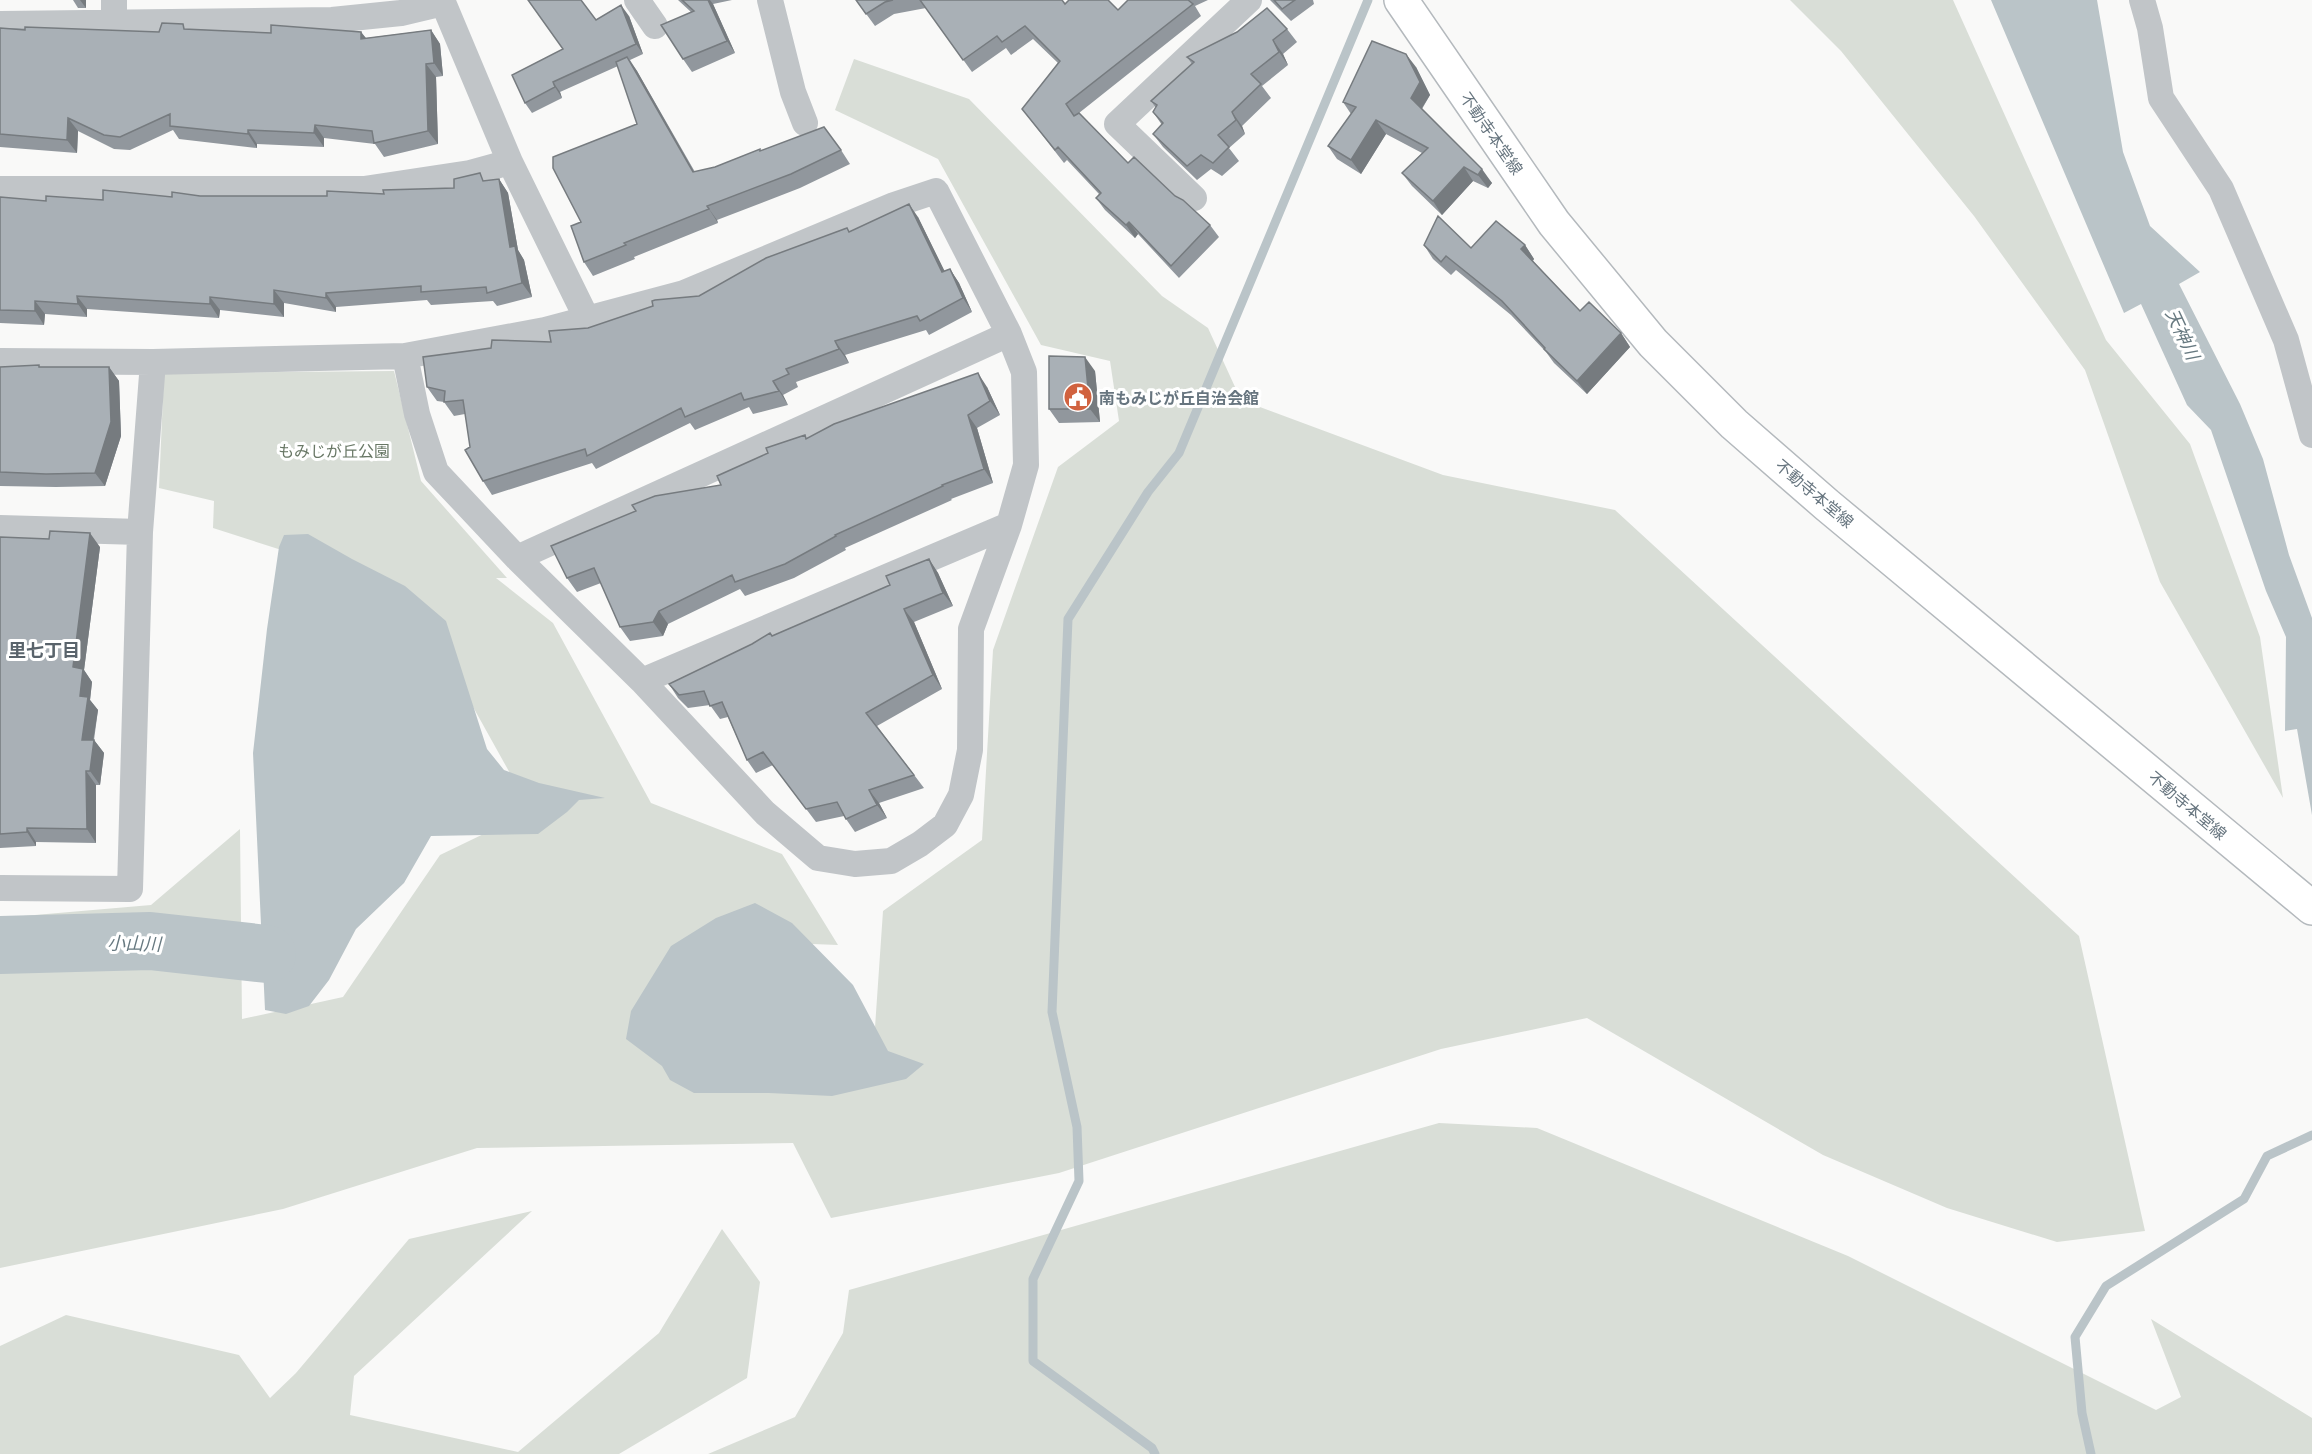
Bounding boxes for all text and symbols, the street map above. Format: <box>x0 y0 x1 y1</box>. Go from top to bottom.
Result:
street label: 不動寺本堂線 <box>1457 88 1527 178</box>
water label: 天神川 <box>2162 305 2205 365</box>
public building icon: 南もみじが丘自治会館 <box>1062 381 1094 413</box>
place label: 南もみじが丘自治会館 <box>1099 388 1259 407</box>
park label: もみじが丘公園 <box>278 441 390 460</box>
street label: 不動寺本堂線 <box>1772 455 1858 531</box>
district label: 里七丁目 <box>8 639 80 661</box>
street label: 不動寺本堂線 <box>2145 767 2231 843</box>
water label: 小山川 <box>107 932 163 955</box>

